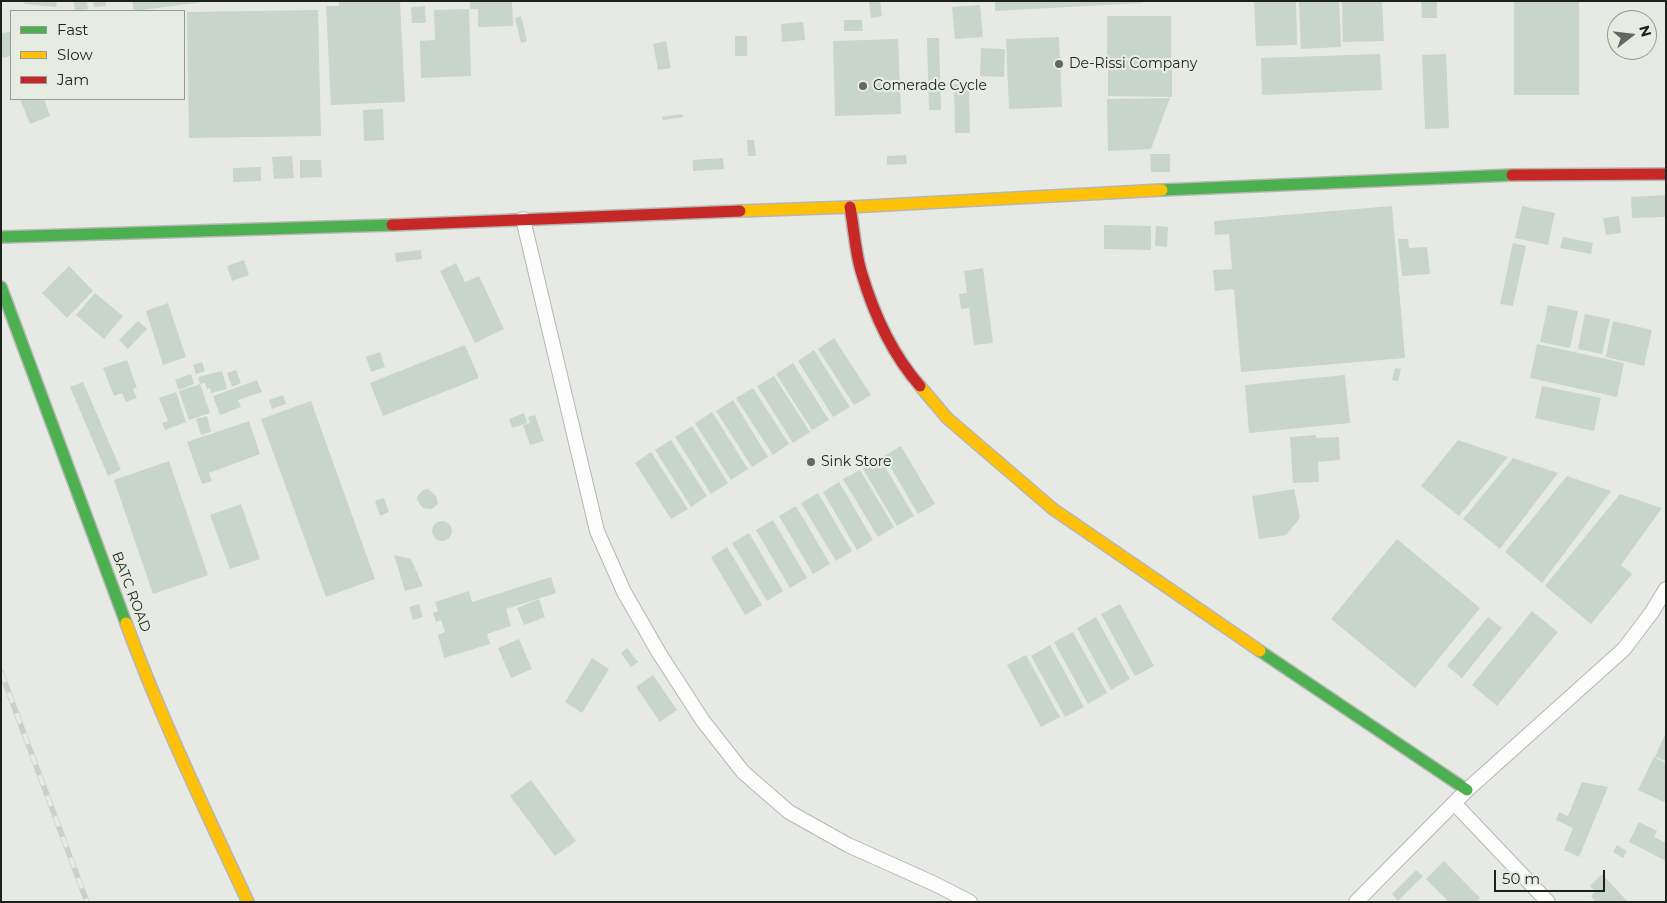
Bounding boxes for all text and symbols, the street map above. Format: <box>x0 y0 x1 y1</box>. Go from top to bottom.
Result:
legend <box>10 10 185 100</box>
north arrow <box>1607 10 1657 60</box>
text: Fast <box>57 20 88 39</box>
text: N <box>1635 23 1656 39</box>
text: Slow <box>57 45 93 64</box>
place label: De-Rissi Company <box>1069 56 1197 72</box>
marker: De-Rissi Company <box>1053 58 1065 70</box>
text: Jam <box>57 70 89 89</box>
place label: Comerade Cycle <box>873 78 987 94</box>
marker: Comerade Cycle <box>857 80 869 92</box>
place label: Sink Store <box>821 454 892 470</box>
marker: Sink Store <box>805 456 817 468</box>
street label: BATC ROAD <box>108 549 154 635</box>
scale bar <box>1497 860 1608 892</box>
text: 50 m <box>1502 869 1540 888</box>

